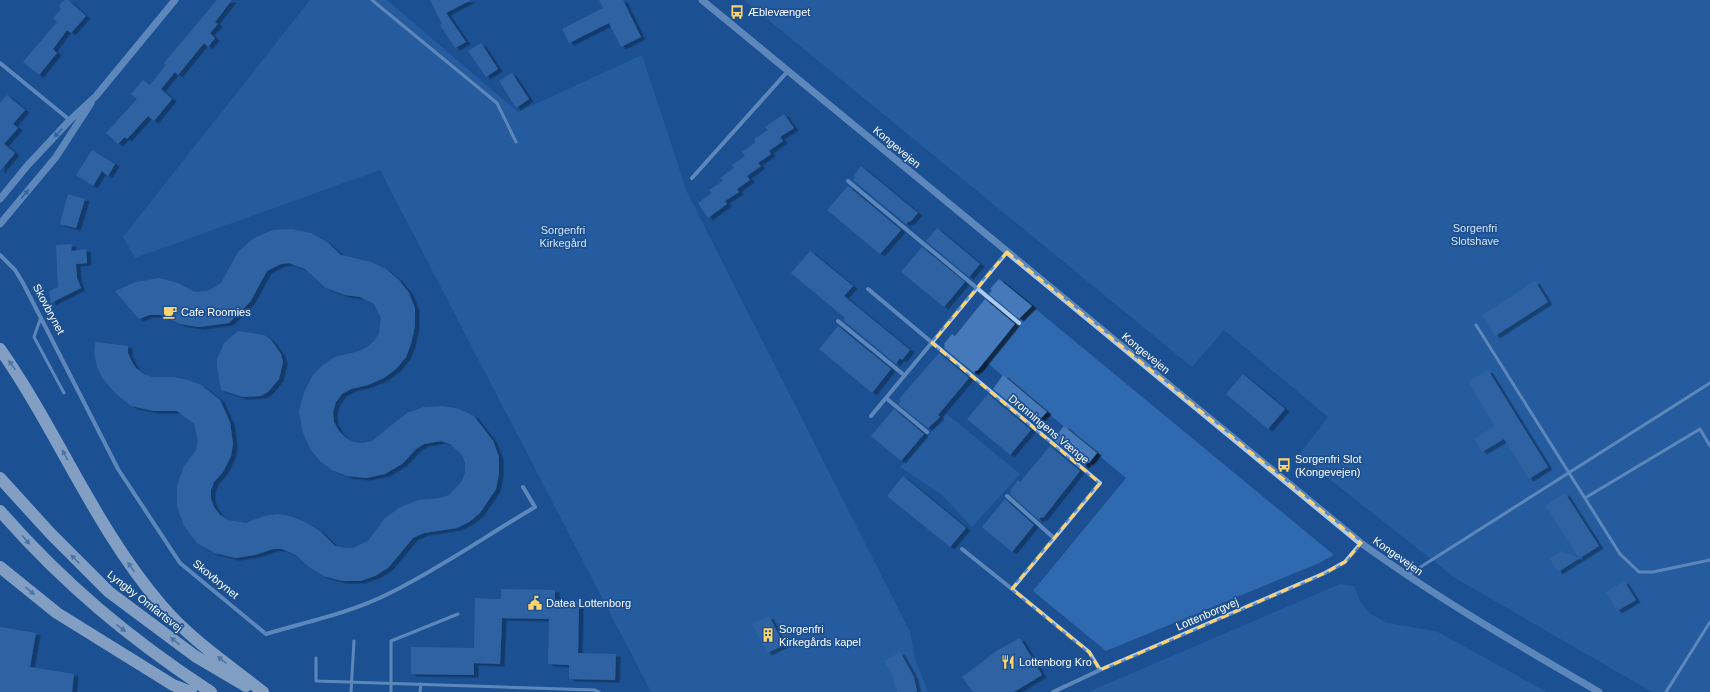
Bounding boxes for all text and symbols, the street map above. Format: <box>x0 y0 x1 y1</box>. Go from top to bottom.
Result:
bus stop icon: Æblevænget <box>729 4 745 20</box>
place label: Æblevænget <box>748 6 810 18</box>
street label: Kongevejen <box>871 124 923 170</box>
one-way arrow <box>54 128 63 137</box>
one-way arrow <box>20 189 29 199</box>
park label: Sorgenfri Slotshave <box>1451 222 1499 247</box>
park label: Sorgenfri Kirkegård <box>539 224 587 249</box>
street label: Skovbrynet <box>31 282 67 336</box>
cafe icon: Cafe Roomies <box>162 304 178 320</box>
place label: Cafe Roomies <box>181 306 251 318</box>
street label: Kongevejen <box>1120 330 1172 376</box>
one-way arrow <box>8 360 16 371</box>
street label: Dronningens Vænge <box>1006 392 1092 466</box>
one-way arrow <box>61 449 68 461</box>
place label: Sorgenfri Slot (Kongevejen) <box>1295 453 1362 478</box>
bus stop icon: Sorgenfri Slot (Kongevejen) <box>1276 457 1292 473</box>
street label: Kongevejen <box>1371 534 1425 578</box>
one-way arrow <box>21 535 30 546</box>
one-way arrow <box>70 554 80 563</box>
street label: Skovbrynet <box>191 557 241 601</box>
one-way arrow <box>127 561 135 572</box>
street label: Lyngby Omfartsvej <box>105 568 185 634</box>
one-way arrow <box>25 587 36 596</box>
public building icon: Datea Lottenborg <box>527 595 543 611</box>
street label: Lottenborgvej <box>1174 595 1240 633</box>
place label: Datea Lottenborg <box>546 597 631 609</box>
place label: Sorgenfri Kirkegårds kapel <box>779 623 861 648</box>
one-way arrow <box>116 624 127 632</box>
building icon: Sorgenfri Kirkegårds kapel <box>760 627 776 643</box>
one-way arrow <box>170 638 180 646</box>
restaurant icon: Lottenborg Kro <box>1000 654 1016 670</box>
one-way arrow <box>216 655 227 664</box>
place label: Lottenborg Kro <box>1019 656 1092 668</box>

